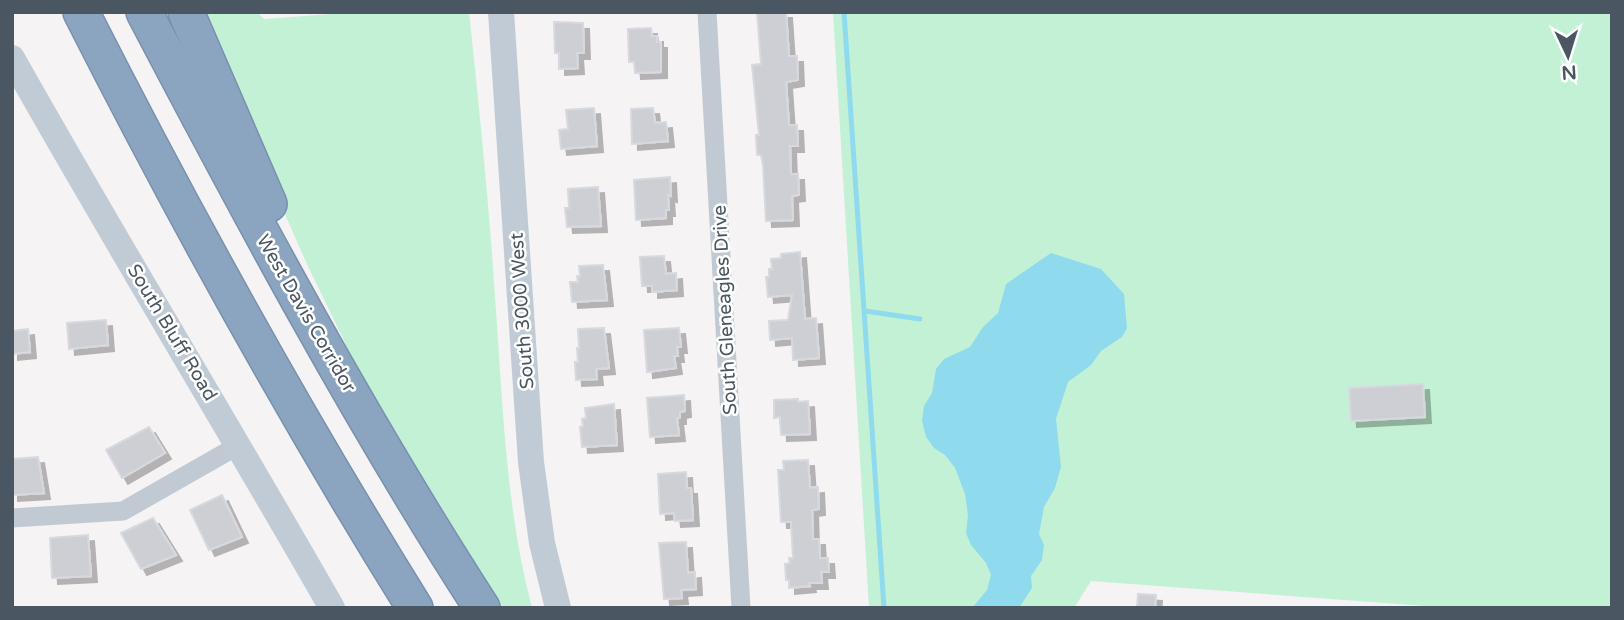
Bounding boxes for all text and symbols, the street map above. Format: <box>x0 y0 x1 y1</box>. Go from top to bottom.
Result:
north arrow <box>1533 21 1603 91</box>
text: N <box>1561 60 1577 83</box>
street label: South Gleneagles Drive <box>709 205 741 415</box>
street label: West Davis Corridor <box>252 231 361 397</box>
street label: South 3000 West <box>506 232 538 390</box>
street label: South Bluff Road <box>123 260 222 405</box>

